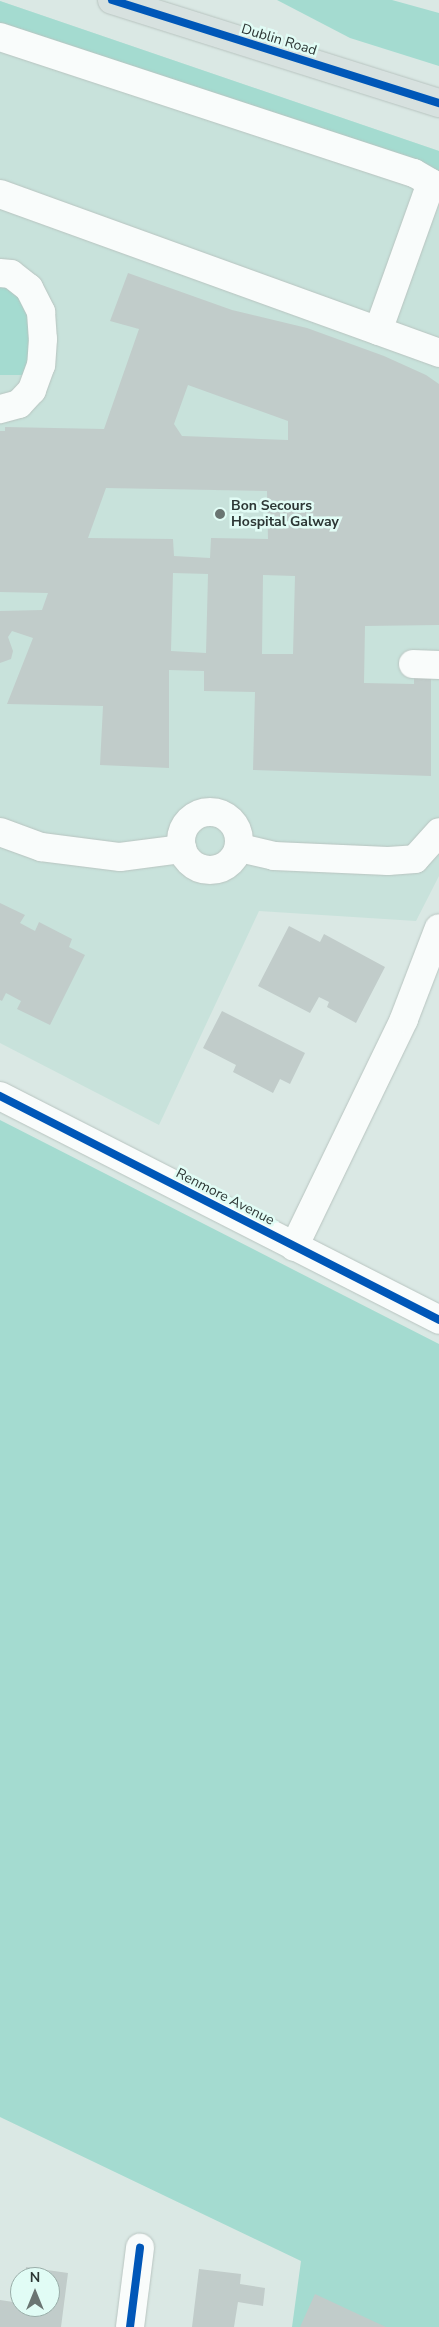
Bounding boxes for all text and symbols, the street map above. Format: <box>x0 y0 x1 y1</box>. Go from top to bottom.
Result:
street label: Dublin Road <box>239 21 319 59</box>
place label: Bon Secours Hospital Galway <box>231 498 339 530</box>
marker: Bon Secours Hospital Galway <box>213 507 227 521</box>
street label: Renmore Avenue <box>173 1165 277 1229</box>
north arrow <box>10 2267 60 2317</box>
text: N <box>30 2268 40 2287</box>

